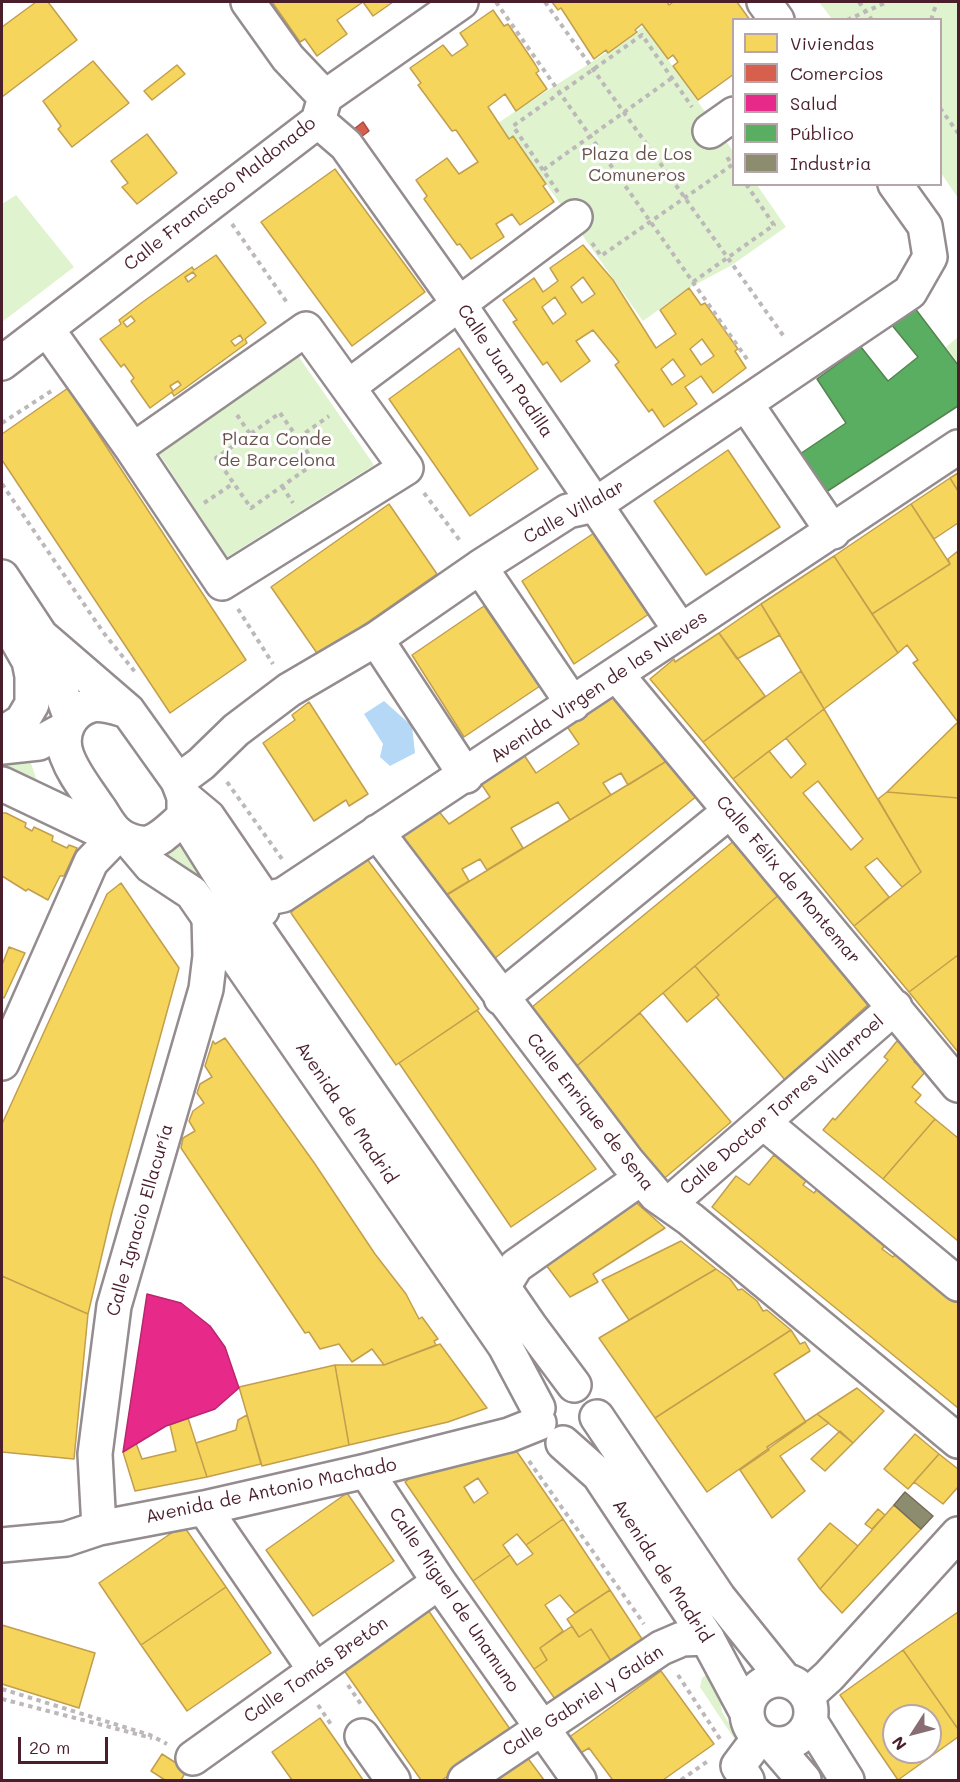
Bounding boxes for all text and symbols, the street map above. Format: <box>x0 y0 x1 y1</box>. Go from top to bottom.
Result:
legend <box>732 18 942 186</box>
text: Viviendas <box>790 31 875 55</box>
text: Comercios <box>790 61 884 85</box>
text: Salud <box>790 91 837 115</box>
street label: Calle Francisco Maldonado <box>120 112 320 276</box>
text: Público <box>790 121 854 145</box>
park label: Plaza de Los Comuneros <box>582 143 692 186</box>
text: Industria <box>790 151 872 175</box>
street label: Calle Juan Padilla <box>452 300 558 442</box>
park label: Plaza Conde de Barcelona <box>218 428 336 470</box>
street label: Calle Villalar <box>520 475 628 549</box>
street label: Avenida Virgen de las Nieves <box>487 606 711 768</box>
street label: Calle Félix de Montemar <box>711 791 865 969</box>
street label: Calle Doctor Torres Villarroel <box>676 1011 888 1199</box>
street label: Calle Enrique de Sena <box>522 1029 658 1195</box>
street label: Avenida de Madrid <box>291 1038 401 1188</box>
street label: Calle Ignacio Ellacuría <box>102 1121 178 1319</box>
street label: Avenida de Antonio Machado <box>144 1454 398 1528</box>
street label: Avenida de Madrid <box>608 1495 716 1647</box>
street label: Calle Miguel de Unamuno <box>384 1504 524 1696</box>
street label: Calle Tomás Bretón <box>240 1612 392 1728</box>
street label: Calle Gabriel y Galán <box>499 1641 667 1761</box>
north arrow <box>882 1704 942 1764</box>
scale bar <box>21 1725 111 1763</box>
text: N <box>887 1733 911 1755</box>
text: 20 m <box>29 1735 70 1759</box>

